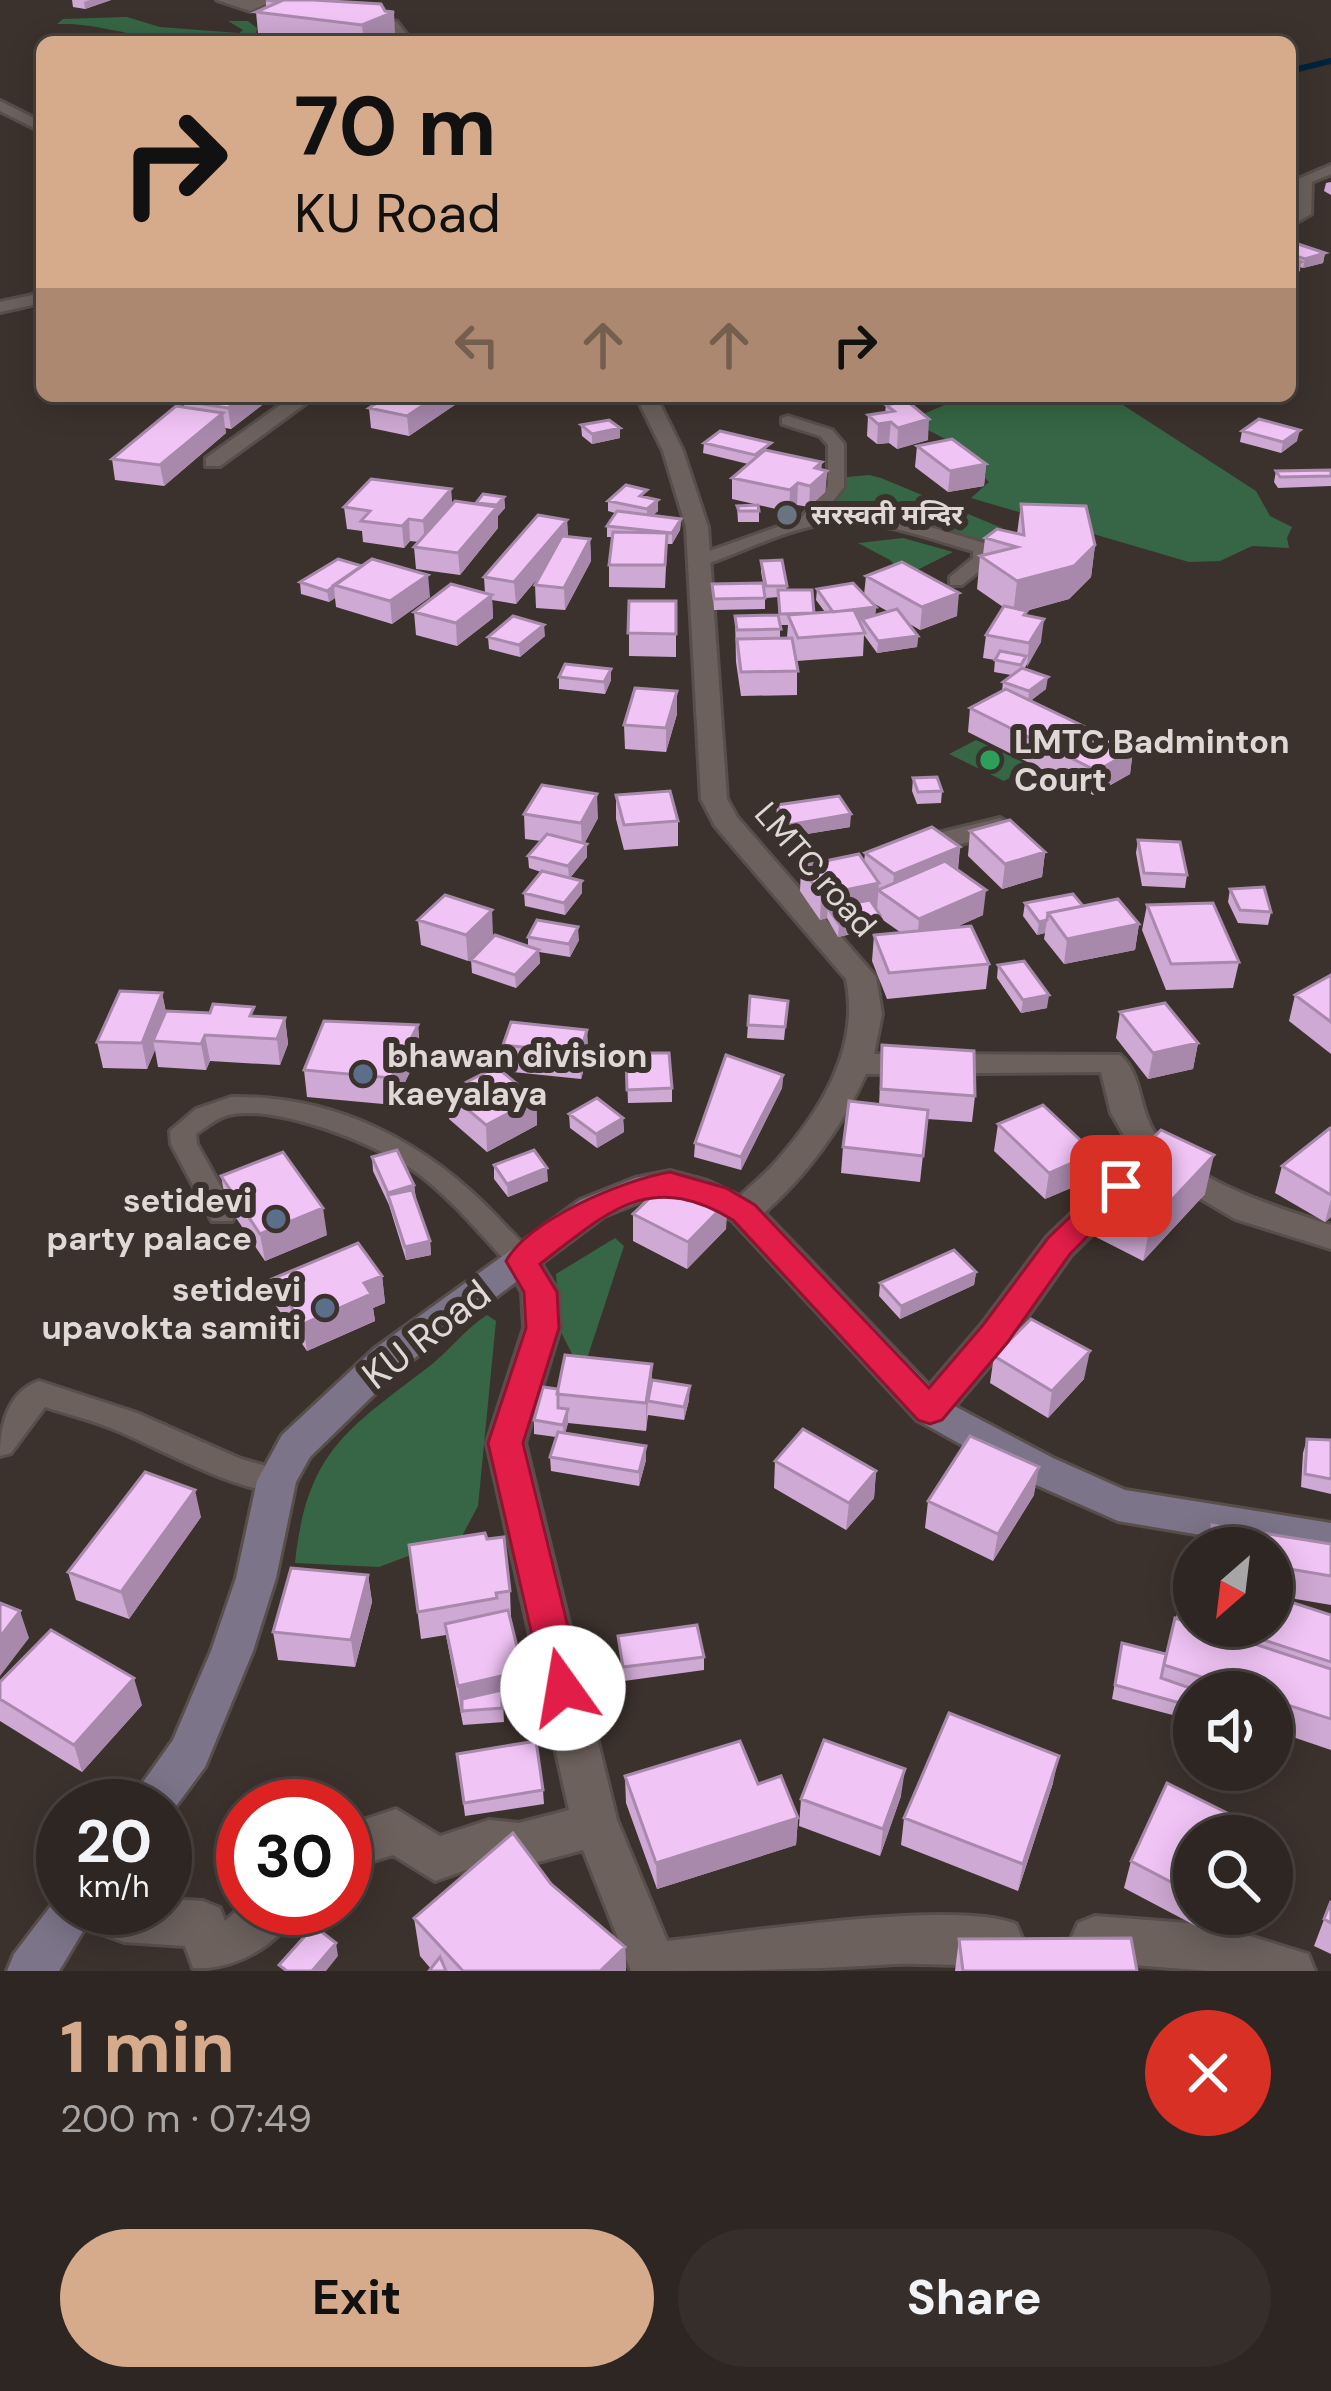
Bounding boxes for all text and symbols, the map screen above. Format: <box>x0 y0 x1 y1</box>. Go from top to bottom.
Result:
text: 70 m <box>294 72 497 181</box>
icon: right <box>96 84 252 240</box>
text: KU Road <box>294 178 501 249</box>
icon: left <box>444 312 510 378</box>
icon: ahead <box>570 312 636 378</box>
icon: ahead <box>696 312 762 378</box>
icon: right <box>822 312 888 378</box>
place label: सरस्वती मन्दिर <box>811 497 964 532</box>
marker: सरस्वती मन्दिर <box>774 502 800 528</box>
place label: LMTC Badminton Court <box>1014 720 1290 801</box>
marker: LMTC Badminton Court <box>977 747 1003 773</box>
street label: LMTC road <box>745 793 886 946</box>
place label: bhawan division kaeyalaya <box>387 1034 647 1115</box>
marker: bhawan division kaeyalaya <box>350 1061 376 1087</box>
pin <box>1070 1135 1172 1237</box>
icon: arrive <box>1088 1153 1154 1219</box>
place label: setidevi party palace <box>47 1179 252 1260</box>
marker: setidevi party palace <box>263 1206 289 1232</box>
place label: setidevi upavokta samiti <box>41 1268 301 1349</box>
street label: KU Road <box>352 1268 501 1401</box>
marker: setidevi upavokta samiti <box>312 1295 338 1321</box>
north arrow <box>1173 1527 1293 1647</box>
map controls <box>1173 1527 1293 1935</box>
position arrow <box>500 1625 626 1751</box>
button: sound <box>1173 1671 1293 1791</box>
speed limit sign: 30 <box>216 1779 372 1935</box>
text: 20 <box>76 1802 152 1881</box>
button: search <box>1173 1815 1293 1935</box>
text: km/h <box>79 1867 149 1906</box>
text: 1 min <box>60 2001 235 2094</box>
button: close <box>1145 2010 1271 2136</box>
text: 200 m · 07:49 <box>60 2093 312 2144</box>
button: Exit <box>60 2229 654 2367</box>
button: Share <box>678 2229 1271 2367</box>

